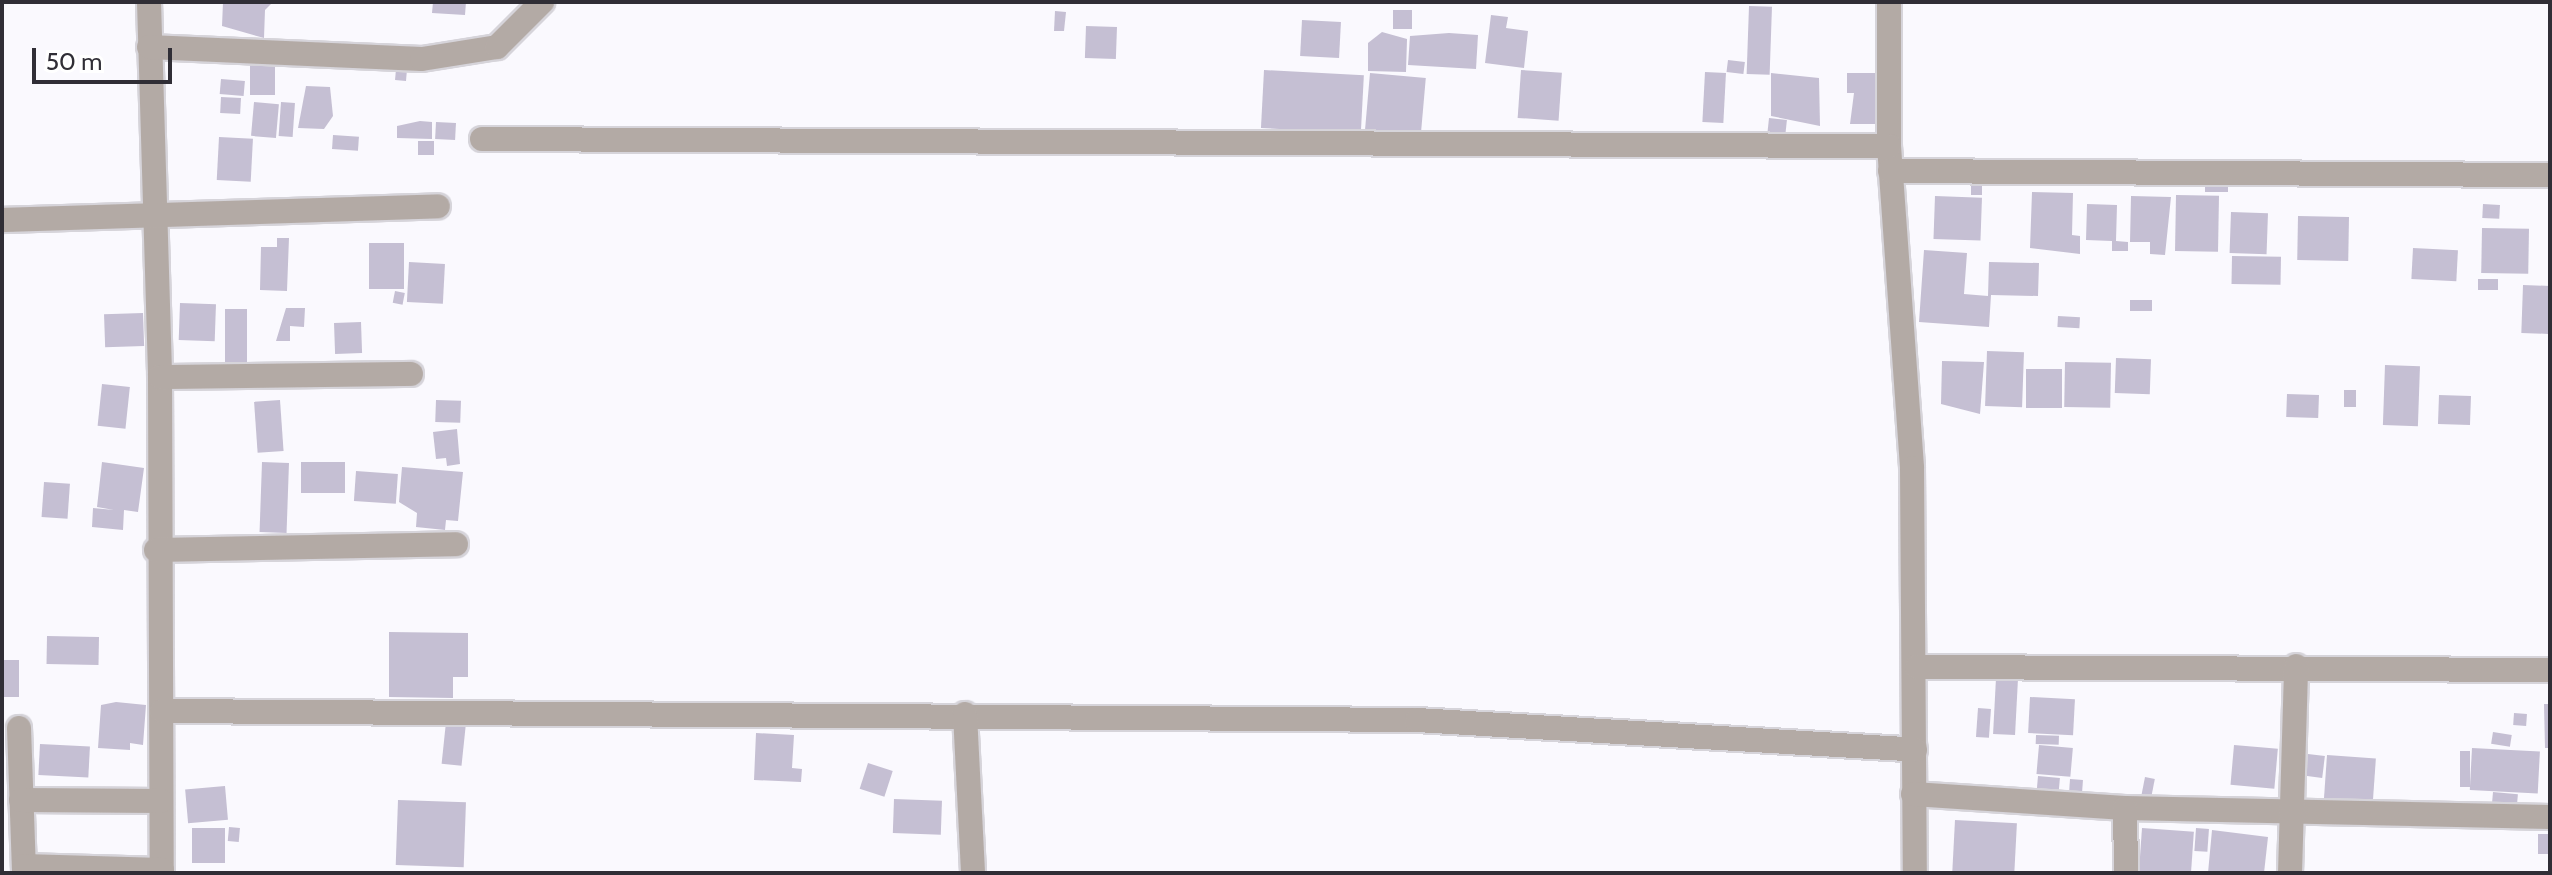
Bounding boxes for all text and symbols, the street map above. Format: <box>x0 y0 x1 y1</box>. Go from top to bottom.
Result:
scale bar <box>36 32 176 82</box>
text: 50 m <box>46 47 102 76</box>

